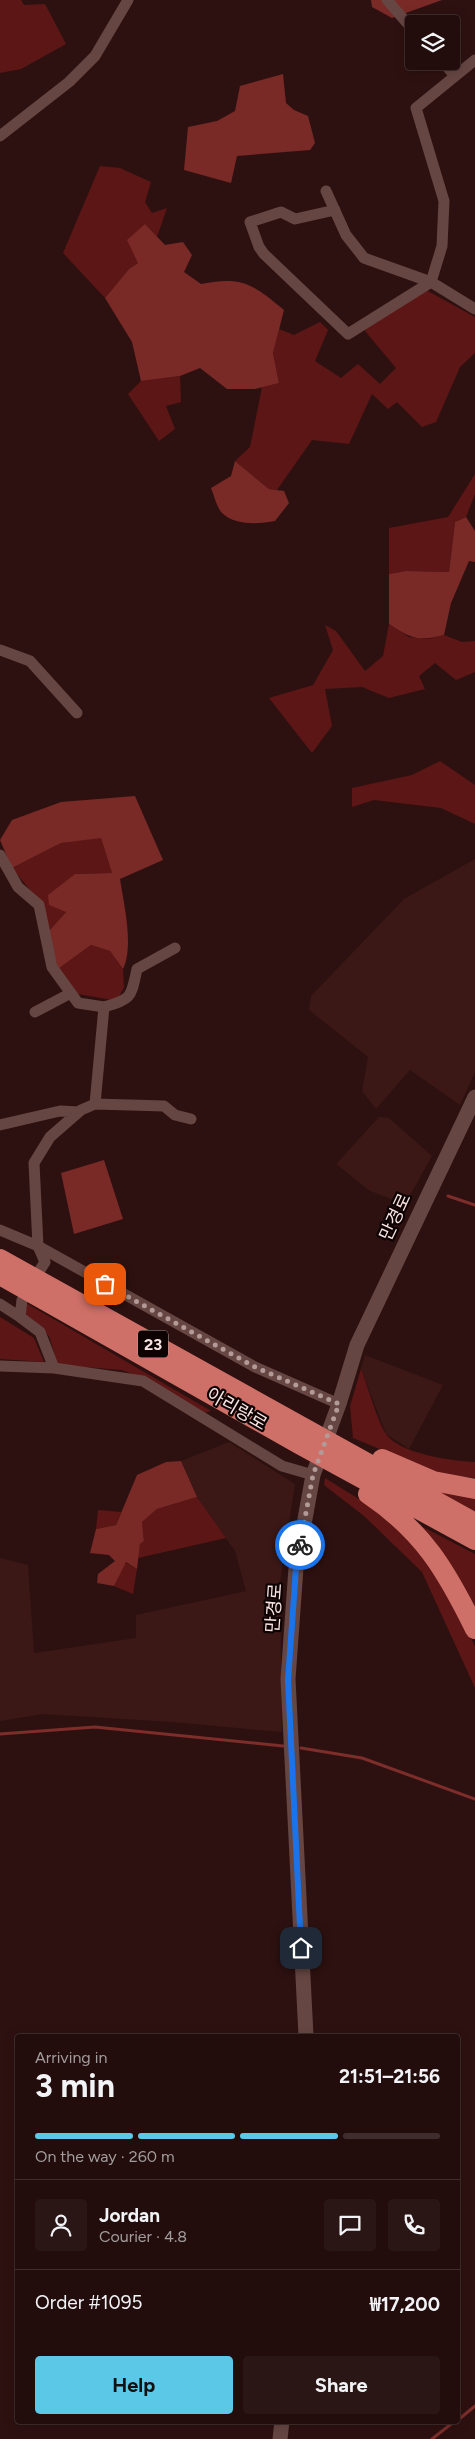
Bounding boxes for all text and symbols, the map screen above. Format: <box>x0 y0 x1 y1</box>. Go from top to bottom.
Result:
map controls <box>405 15 460 70</box>
button: layers <box>405 15 460 70</box>
street label: 만경로 <box>375 1190 415 1244</box>
pin <box>84 1263 126 1305</box>
icon: bag <box>91 1270 119 1298</box>
road number: 23 <box>138 1330 168 1358</box>
street label: 아리랑로 <box>203 1383 271 1435</box>
courier <box>275 1520 325 1570</box>
icon: bike <box>286 1531 314 1559</box>
street label: 만경로 <box>261 1582 287 1634</box>
pin <box>280 1927 322 1969</box>
icon: home <box>287 1934 315 1962</box>
text: Arriving in <box>35 2048 107 2067</box>
text: 21:51–21:56 <box>339 2065 440 2088</box>
text: 3 min <box>35 2067 115 2105</box>
text: On the way · 260 m <box>35 2147 175 2166</box>
button: person <box>35 2199 87 2251</box>
button: chat <box>324 2199 376 2251</box>
button: phone <box>388 2199 440 2251</box>
text: Jordan <box>99 2204 160 2227</box>
text: Courier · 4.8 <box>99 2227 187 2246</box>
text: Order #1095 <box>35 2291 142 2314</box>
text: ₩17,200 <box>370 2293 440 2316</box>
button: Help <box>35 2356 233 2414</box>
button: Share <box>243 2356 440 2414</box>

